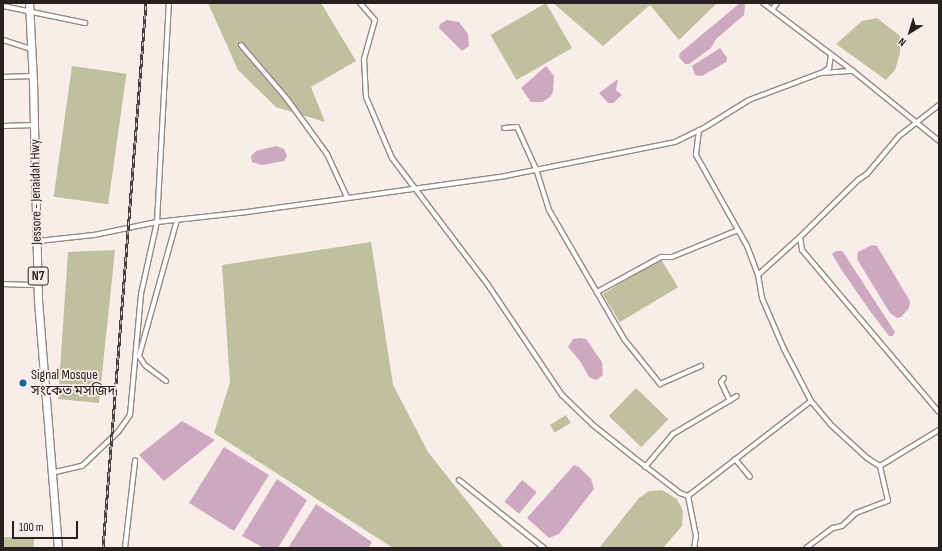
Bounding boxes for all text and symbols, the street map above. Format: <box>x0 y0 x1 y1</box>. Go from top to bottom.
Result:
north arrow <box>890 12 930 52</box>
text: N <box>896 35 909 49</box>
street label: Jessore - Jenaidah Hwy <box>27 139 45 245</box>
road number: N7 <box>27 265 49 287</box>
place label: Signal Mosque সংকেত মসজিদ <box>31 367 115 400</box>
marker: Signal Mosque সংকেত মসজিদ <box>18 378 28 388</box>
scale bar <box>14 513 80 539</box>
text: 100 m <box>19 520 44 535</box>

